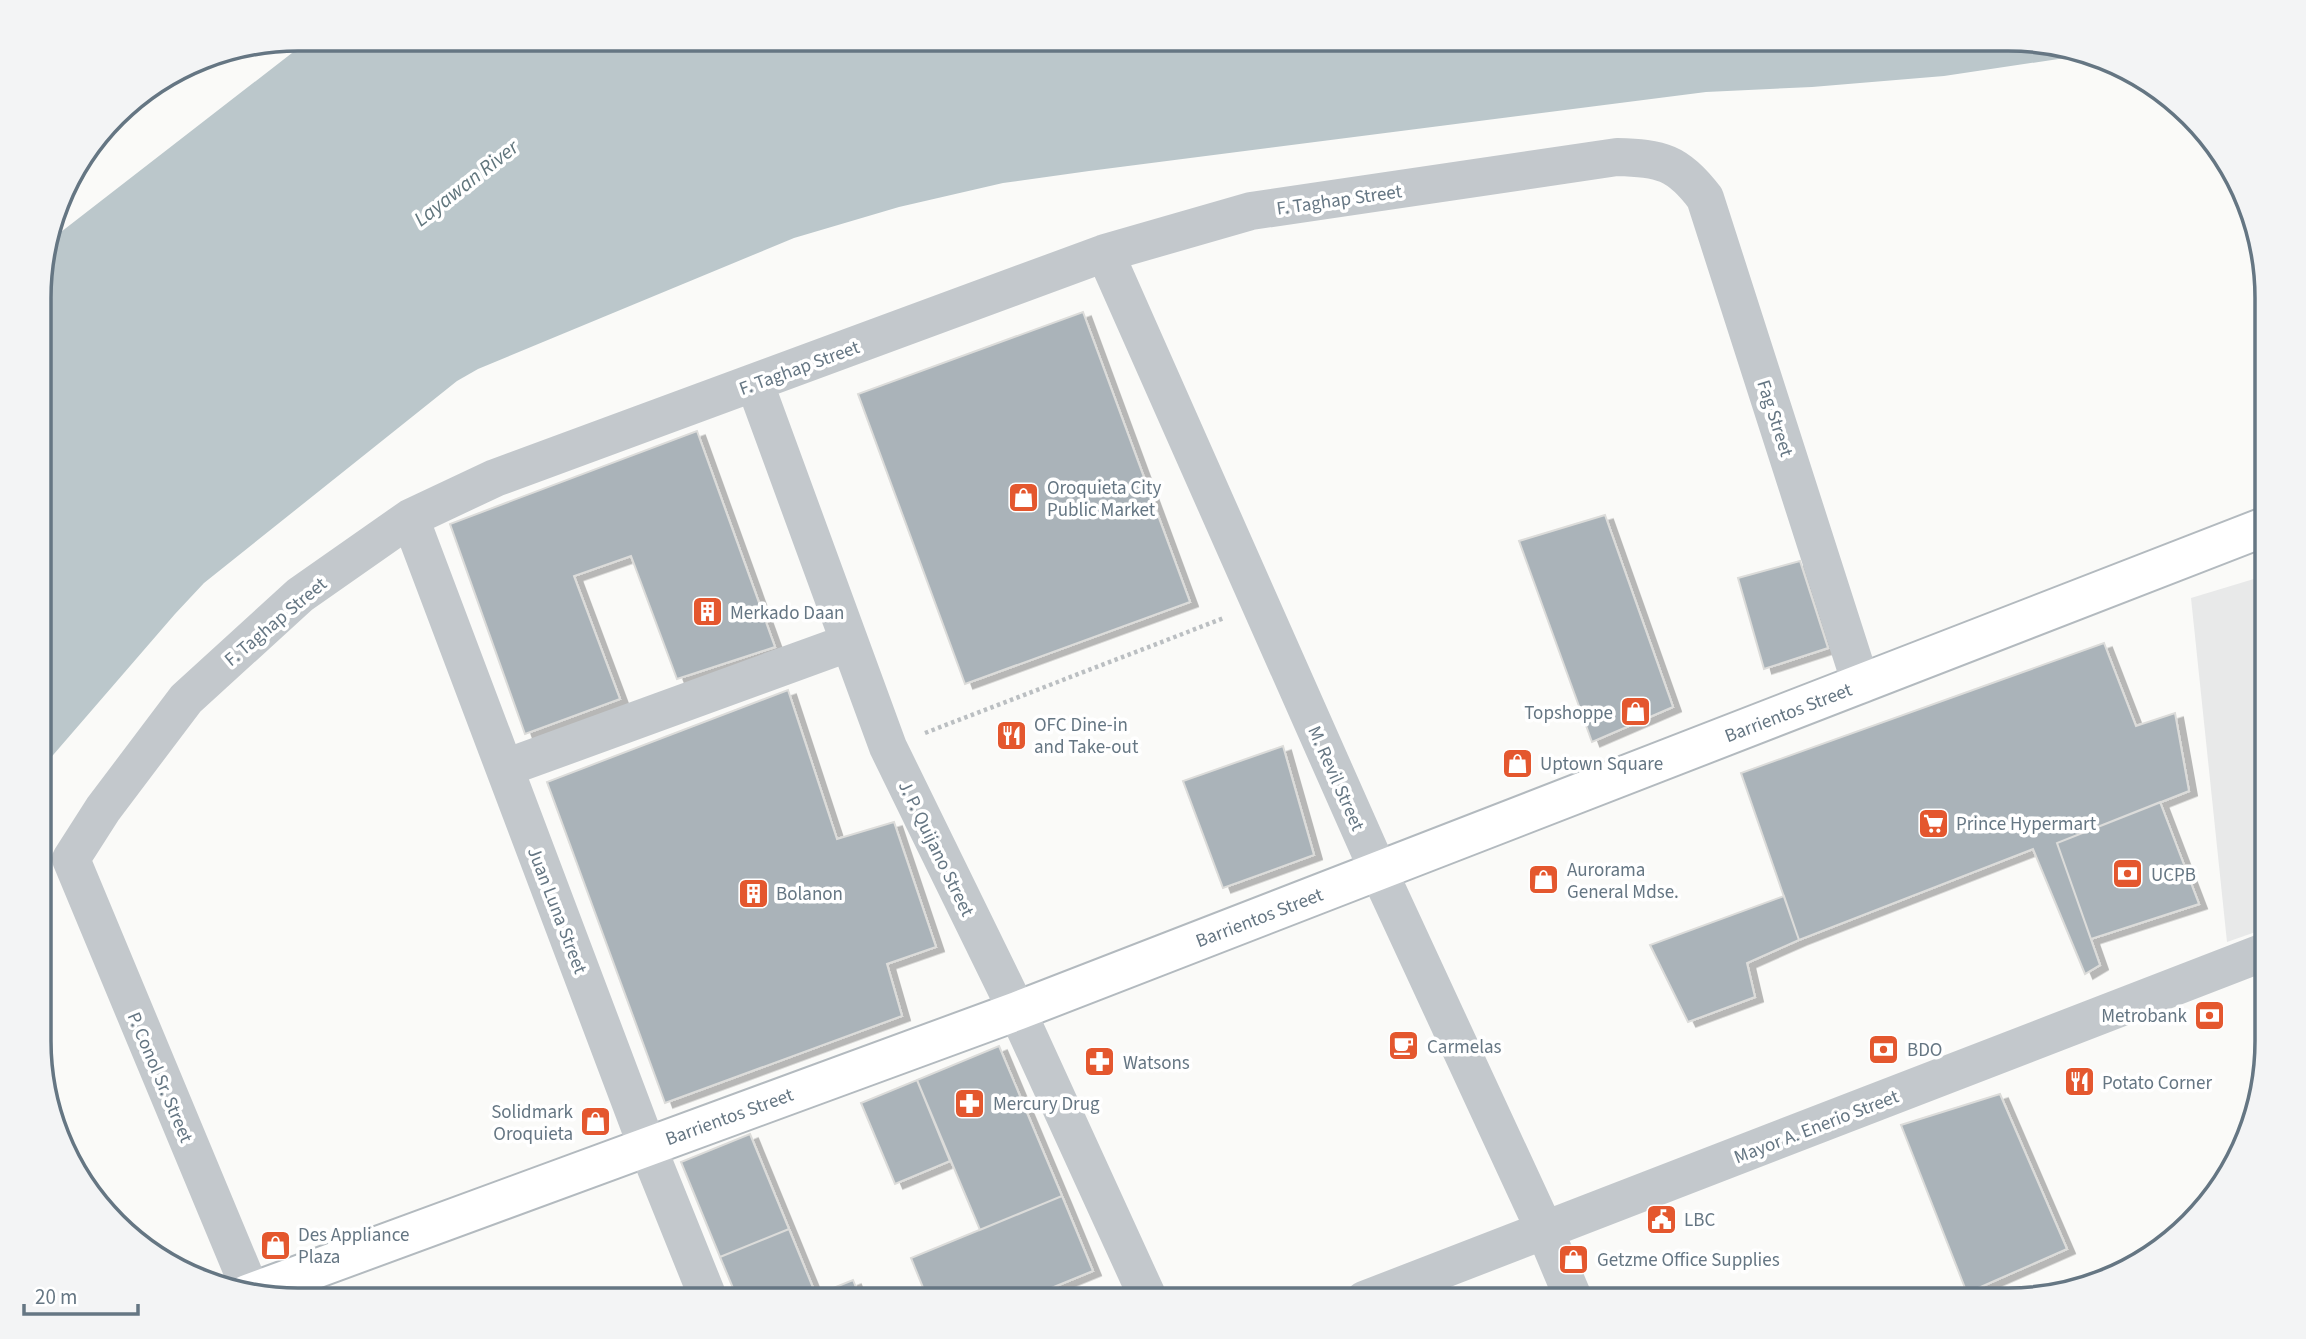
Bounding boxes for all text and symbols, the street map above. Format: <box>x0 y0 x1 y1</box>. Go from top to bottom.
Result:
water label: Layawan River <box>407 132 525 234</box>
street label: F. Taghap Street <box>1275 178 1404 223</box>
street label: F. Taghap Street <box>736 334 864 403</box>
street label: Fag Street <box>1749 377 1800 461</box>
place label: Oroquieta City Public Market <box>1047 475 1161 524</box>
shop icon: Oroquieta City Public Market <box>1007 481 1041 515</box>
street label: F. Taghap Street <box>219 571 333 673</box>
building icon: Merkado Daan <box>690 595 724 629</box>
place label: Merkado Daan <box>730 600 845 627</box>
street label: Barrientos Street <box>1721 677 1857 750</box>
shop icon: Topshoppe <box>1619 695 1653 729</box>
place label: Topshoppe <box>1524 700 1613 727</box>
place label: OFC Dine-in and Take-out <box>1034 712 1139 761</box>
restaurant icon: OFC Dine-in and Take-out <box>994 718 1028 752</box>
street label: M. Revil Street <box>1300 722 1371 836</box>
shop icon: Uptown Square <box>1500 746 1534 780</box>
place label: Uptown Square <box>1540 751 1663 778</box>
street label: J. P. Quijano Street <box>891 776 981 922</box>
supermarket icon: Prince Hypermart <box>1916 806 1950 840</box>
place label: Prince Hypermart <box>1956 811 2097 838</box>
street label: Juan Luna Street <box>520 843 593 978</box>
place label: Aurorama General Mdse. <box>1567 857 1679 906</box>
bank icon: UCPB <box>2111 857 2145 891</box>
place label: UCPB <box>2151 862 2196 889</box>
shop icon: Aurorama General Mdse. <box>1527 863 1561 897</box>
building icon: Bolanon <box>736 876 770 910</box>
place label: Bolanon <box>776 881 843 908</box>
street label: Barrientos Street <box>1192 882 1328 955</box>
bank icon: Metrobank <box>2193 998 2227 1032</box>
place label: Metrobank <box>2101 1003 2188 1030</box>
street label: P. Conol Sr. Street <box>120 1008 200 1148</box>
cafe icon: Carmelas <box>1387 1029 1421 1063</box>
bank icon: BDO <box>1867 1032 1901 1066</box>
place label: Carmelas <box>1427 1034 1502 1061</box>
place label: BDO <box>1907 1037 1942 1064</box>
pharmacy icon: Watsons <box>1083 1045 1117 1079</box>
place label: Watsons <box>1123 1050 1190 1077</box>
restaurant icon: Potato Corner <box>2062 1065 2096 1099</box>
place label: Potato Corner <box>2102 1070 2212 1097</box>
street label: Barrientos Street <box>662 1082 798 1153</box>
street label: Mayor A. Enerio Street <box>1730 1083 1903 1171</box>
pharmacy icon: Mercury Drug <box>953 1086 987 1120</box>
place label: Mercury Drug <box>993 1091 1100 1118</box>
place label: Solidmark Oroquieta <box>491 1099 574 1148</box>
shop icon: Solidmark Oroquieta <box>579 1105 613 1139</box>
public building icon: LBC <box>1644 1202 1678 1236</box>
place label: LBC <box>1684 1207 1715 1234</box>
place label: Des Appliance Plaza <box>298 1222 409 1271</box>
shop icon: Des Appliance Plaza <box>258 1228 292 1262</box>
shop icon: Getzme Office Supplies <box>1557 1242 1591 1276</box>
place label: Getzme Office Supplies <box>1597 1247 1780 1274</box>
scale bar <box>24 1272 138 1316</box>
text: 20 m <box>35 1282 77 1312</box>

